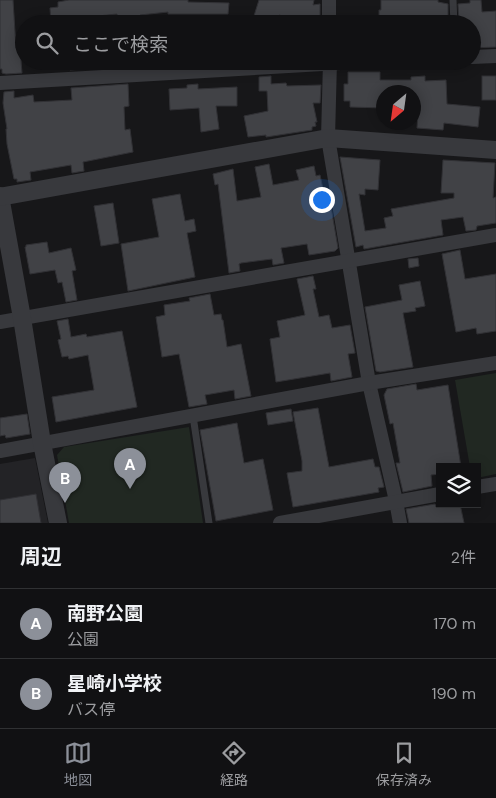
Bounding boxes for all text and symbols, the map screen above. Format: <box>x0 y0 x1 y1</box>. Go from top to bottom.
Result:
search box <box>15 15 481 70</box>
icon: search <box>33 29 61 57</box>
text: ここで検索 <box>73 32 168 57</box>
north arrow <box>376 85 421 130</box>
your location <box>309 187 335 213</box>
pin: A <box>114 448 146 489</box>
pin: B <box>49 462 81 503</box>
map controls <box>436 463 481 508</box>
button: layers <box>436 463 481 508</box>
text: 周辺 <box>20 543 62 571</box>
text: 2件 <box>451 547 476 568</box>
text: 南野公園 <box>67 601 143 626</box>
text: A <box>30 613 42 634</box>
text: 170 m <box>433 613 476 634</box>
text: 公園 <box>67 629 99 650</box>
text: 星崎小学校 <box>67 671 162 696</box>
text: B <box>31 683 41 704</box>
text: 190 m <box>432 683 476 704</box>
text: バス停 <box>67 699 115 720</box>
tab: 地図 <box>64 739 92 789</box>
tab: 経路 <box>220 739 248 789</box>
tab: 保存済み <box>376 739 432 789</box>

